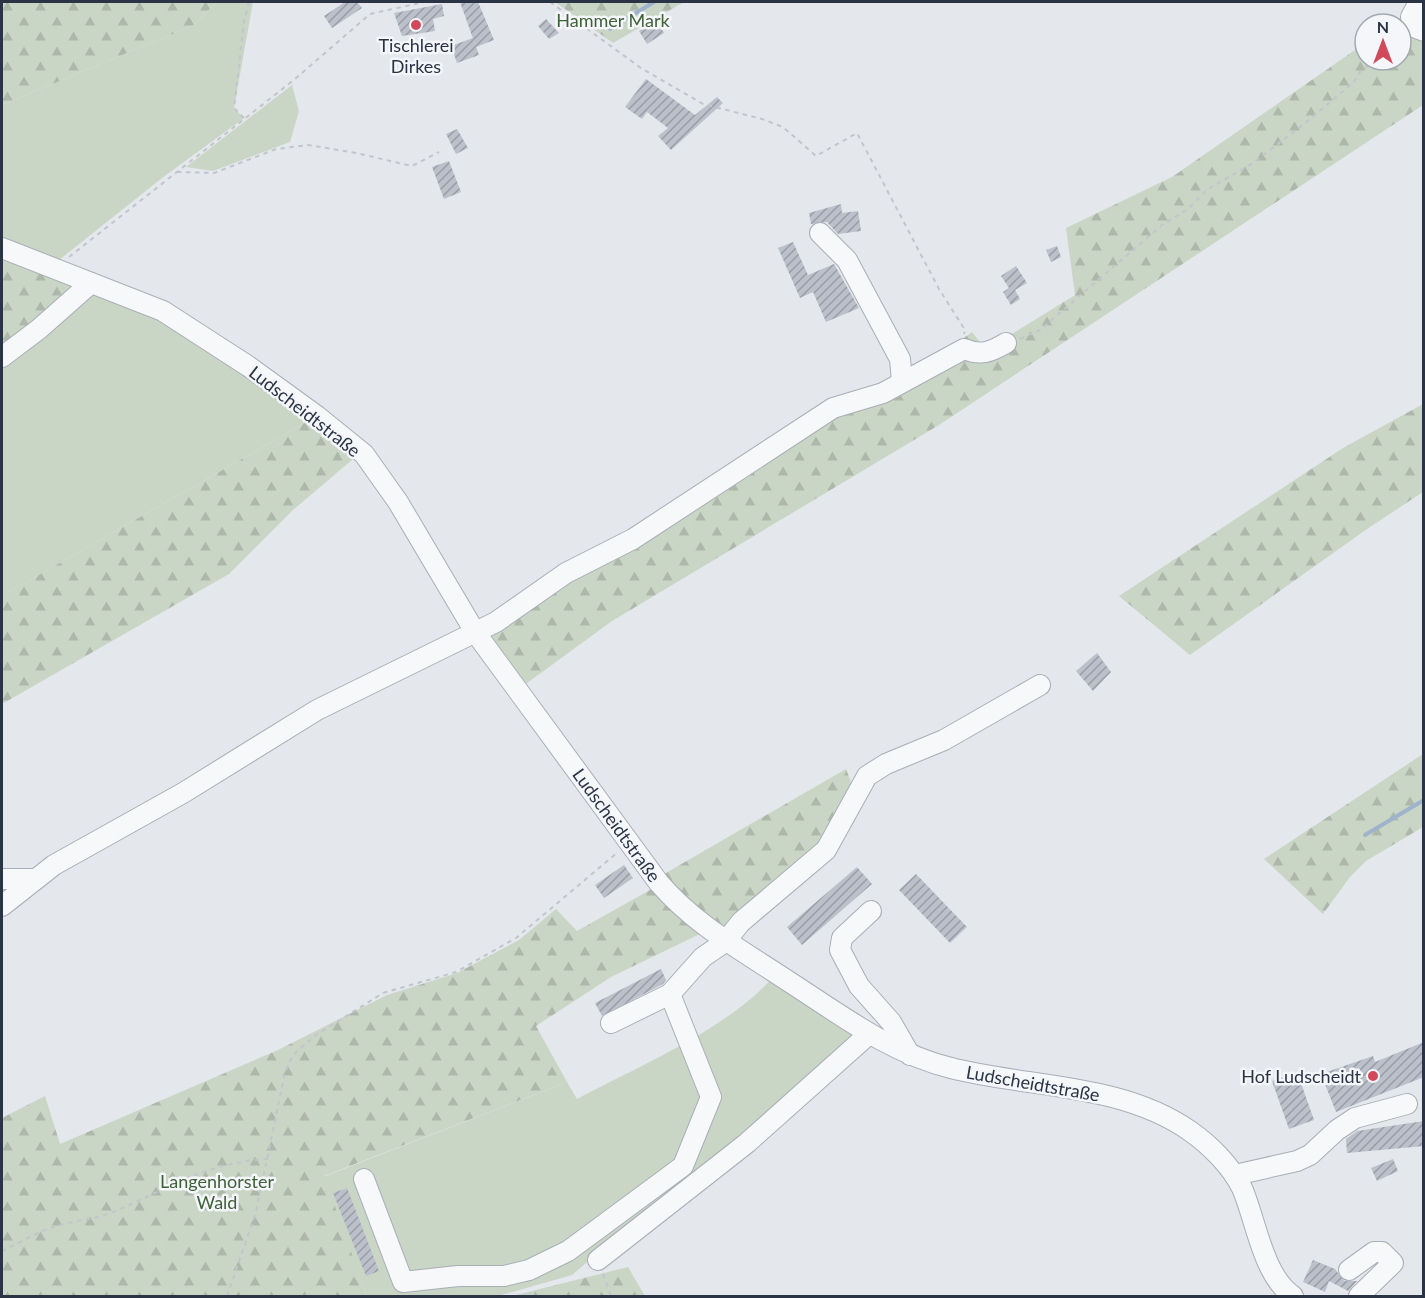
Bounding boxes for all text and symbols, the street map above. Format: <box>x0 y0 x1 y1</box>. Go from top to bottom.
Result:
park label: Hammer Mark <box>556 9 671 31</box>
north arrow <box>1353 12 1413 72</box>
text: N <box>1377 17 1389 36</box>
marker: Tischlerei Dirkes <box>409 18 423 32</box>
place label: Tischlerei Dirkes <box>378 34 454 77</box>
street label: Ludscheidtstraße <box>245 361 365 461</box>
street label: Ludscheidtstraße <box>568 764 666 886</box>
street label: Ludscheidtstraße <box>965 1060 1101 1106</box>
place label: Hof Ludscheidt <box>1241 1065 1362 1087</box>
marker: Hof Ludscheidt <box>1366 1069 1380 1083</box>
park label: Langenhorster Wald <box>160 1170 274 1213</box>

